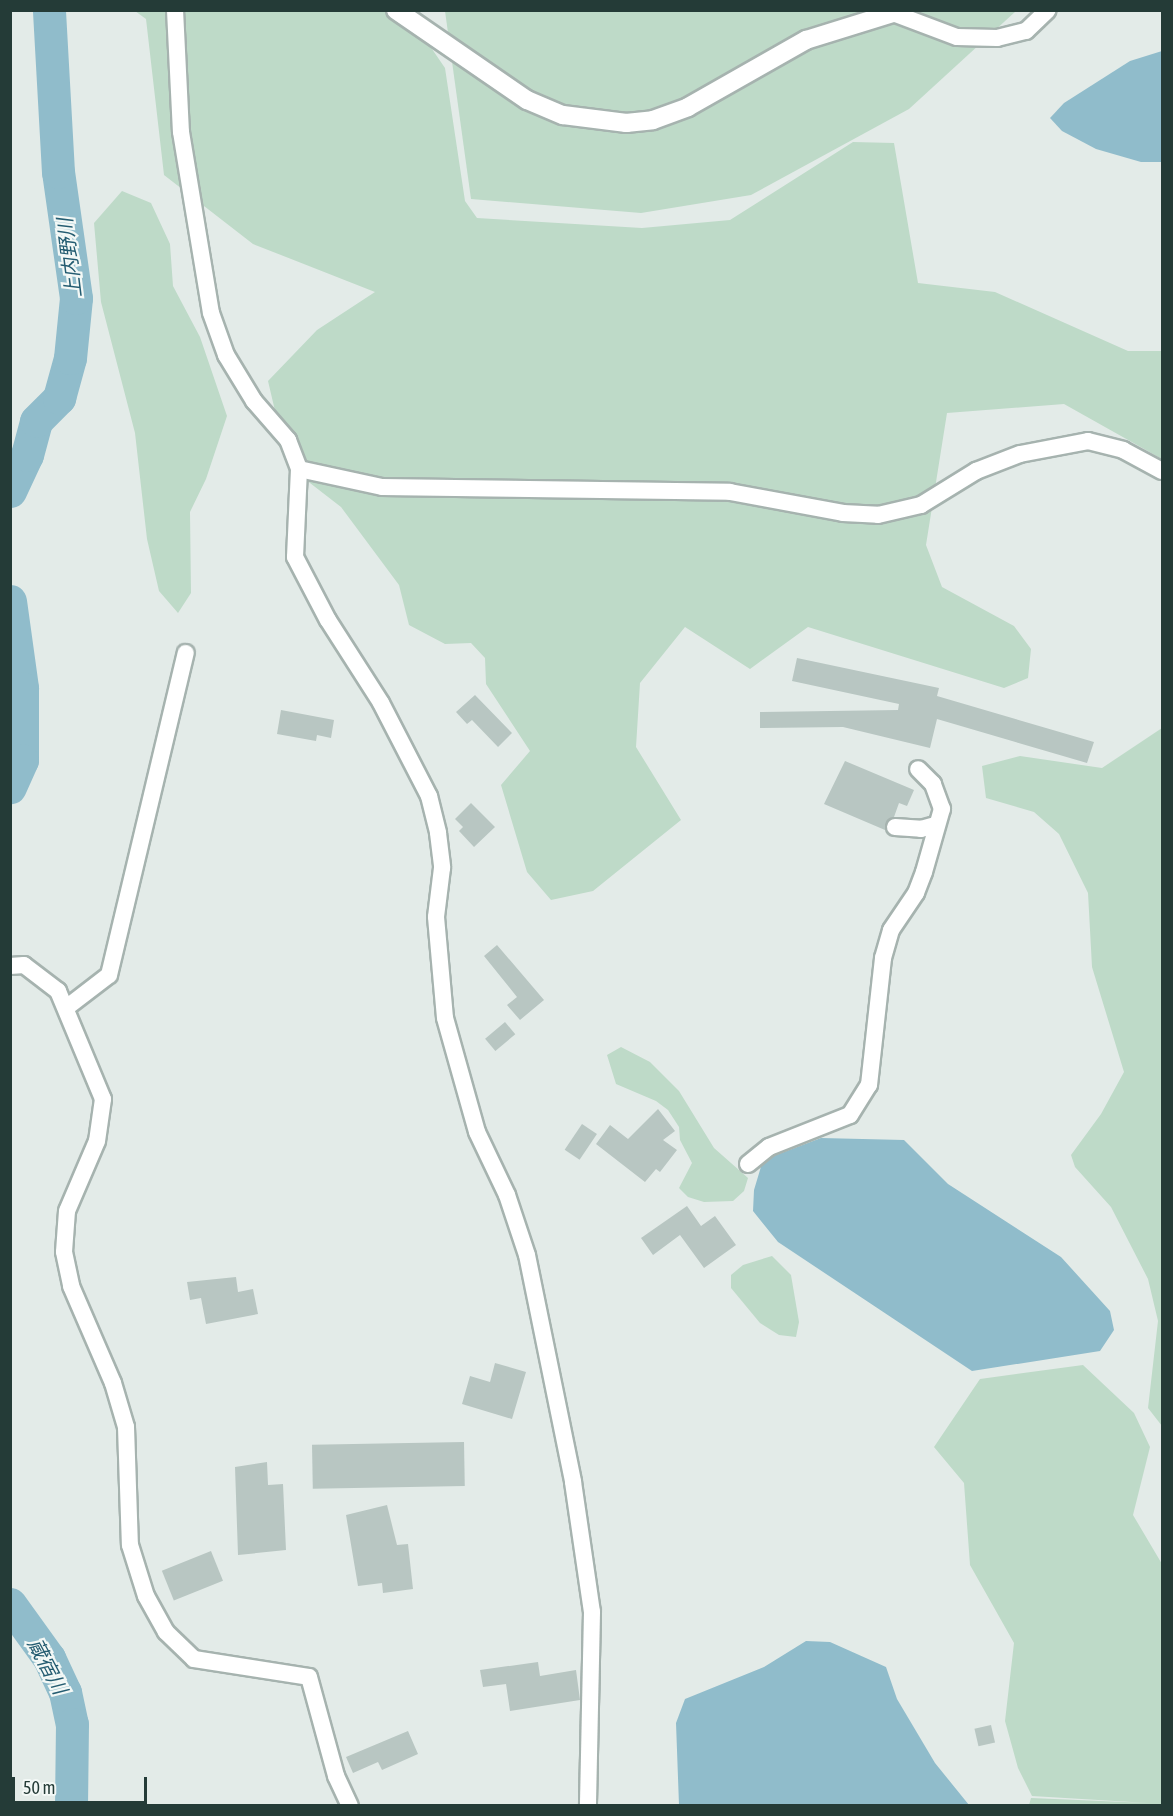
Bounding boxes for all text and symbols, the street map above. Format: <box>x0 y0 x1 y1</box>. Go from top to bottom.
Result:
water label: 上内野川 <box>52 217 86 299</box>
water label: 蔵宿川 <box>23 1634 73 1698</box>
scale bar <box>15 1765 150 1803</box>
text: 50 m <box>23 1777 55 1798</box>

